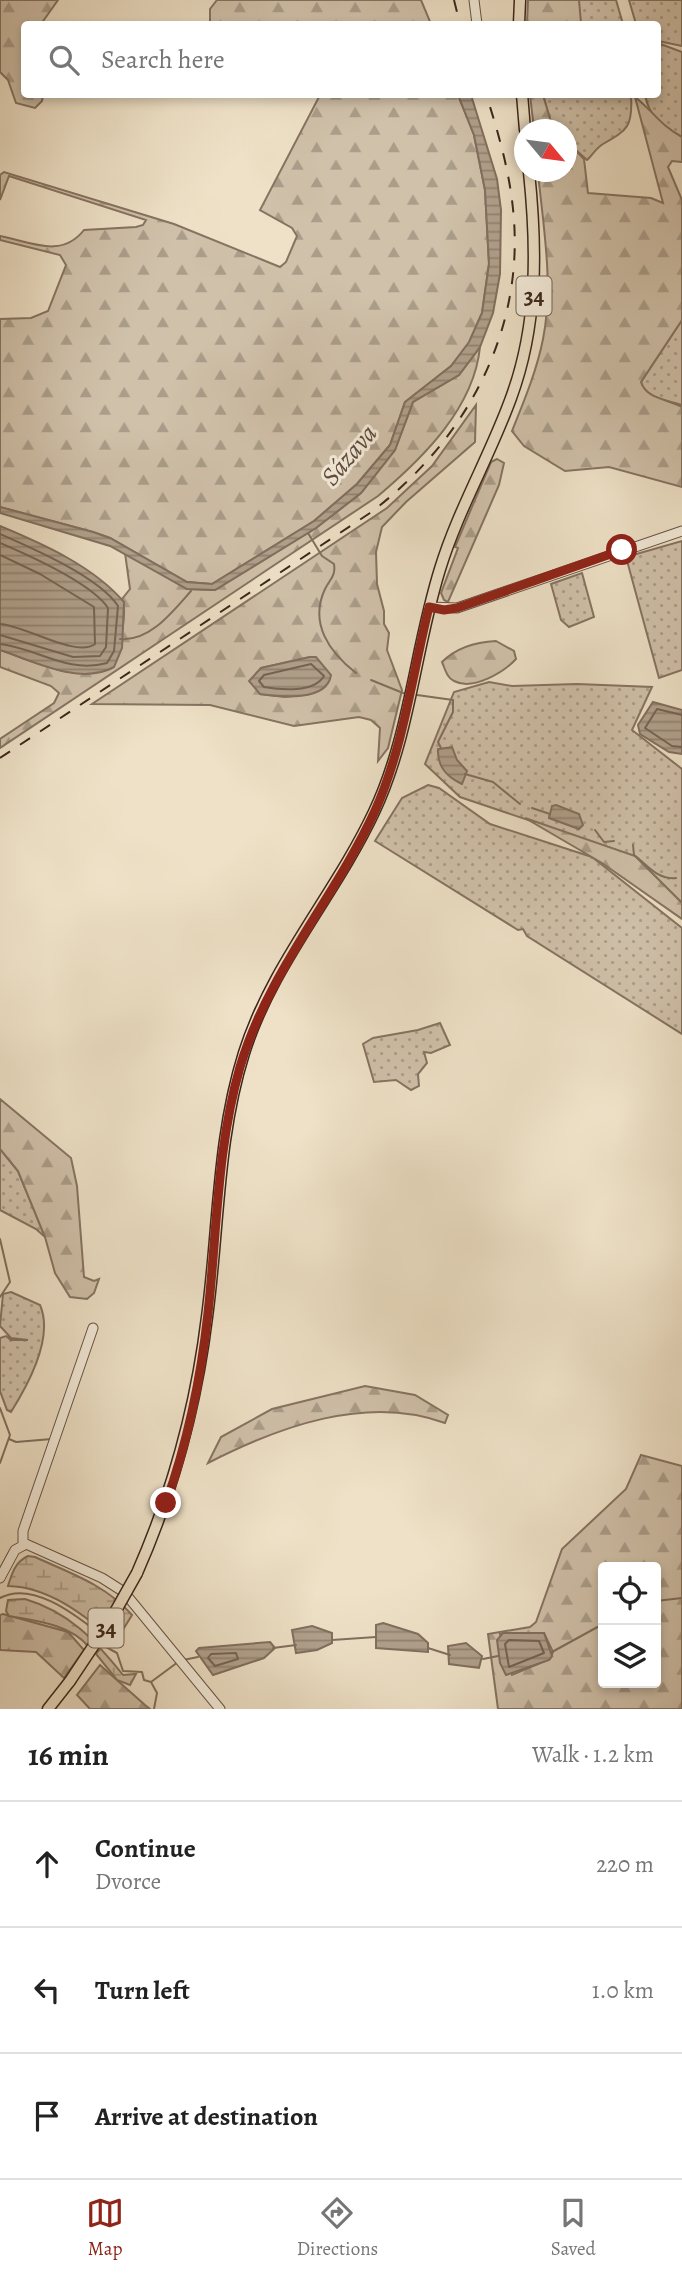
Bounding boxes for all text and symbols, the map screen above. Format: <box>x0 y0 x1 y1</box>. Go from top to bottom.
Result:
search box <box>21 21 661 98</box>
icon: search <box>45 41 83 79</box>
text: Search here <box>101 42 225 77</box>
north arrow <box>514 119 577 182</box>
road number: 34 <box>516 276 552 316</box>
water label: Sázava <box>313 417 385 493</box>
route start <box>606 534 637 565</box>
route end <box>150 1487 181 1518</box>
map controls <box>598 1562 661 1688</box>
button: locate <box>598 1562 661 1625</box>
road number: 34 <box>88 1609 124 1648</box>
button: layers <box>598 1625 661 1688</box>
text: 16 min <box>28 1735 109 1775</box>
text: Walk · 1.2 km <box>532 1739 654 1770</box>
text: Continue <box>95 1831 196 1866</box>
icon: ahead <box>28 1845 66 1883</box>
text: 220 m <box>596 1849 654 1880</box>
text: Dvorce <box>95 1866 161 1897</box>
icon: left <box>28 1971 66 2009</box>
text: Turn left <box>95 1973 190 2008</box>
text: 1.0 km <box>592 1975 654 2006</box>
icon: arrive <box>28 2097 66 2135</box>
text: Arrive at destination <box>95 2099 318 2134</box>
tab: Map <box>86 2194 124 2262</box>
tab: Directions <box>297 2194 378 2262</box>
tab: Saved <box>551 2194 596 2262</box>

